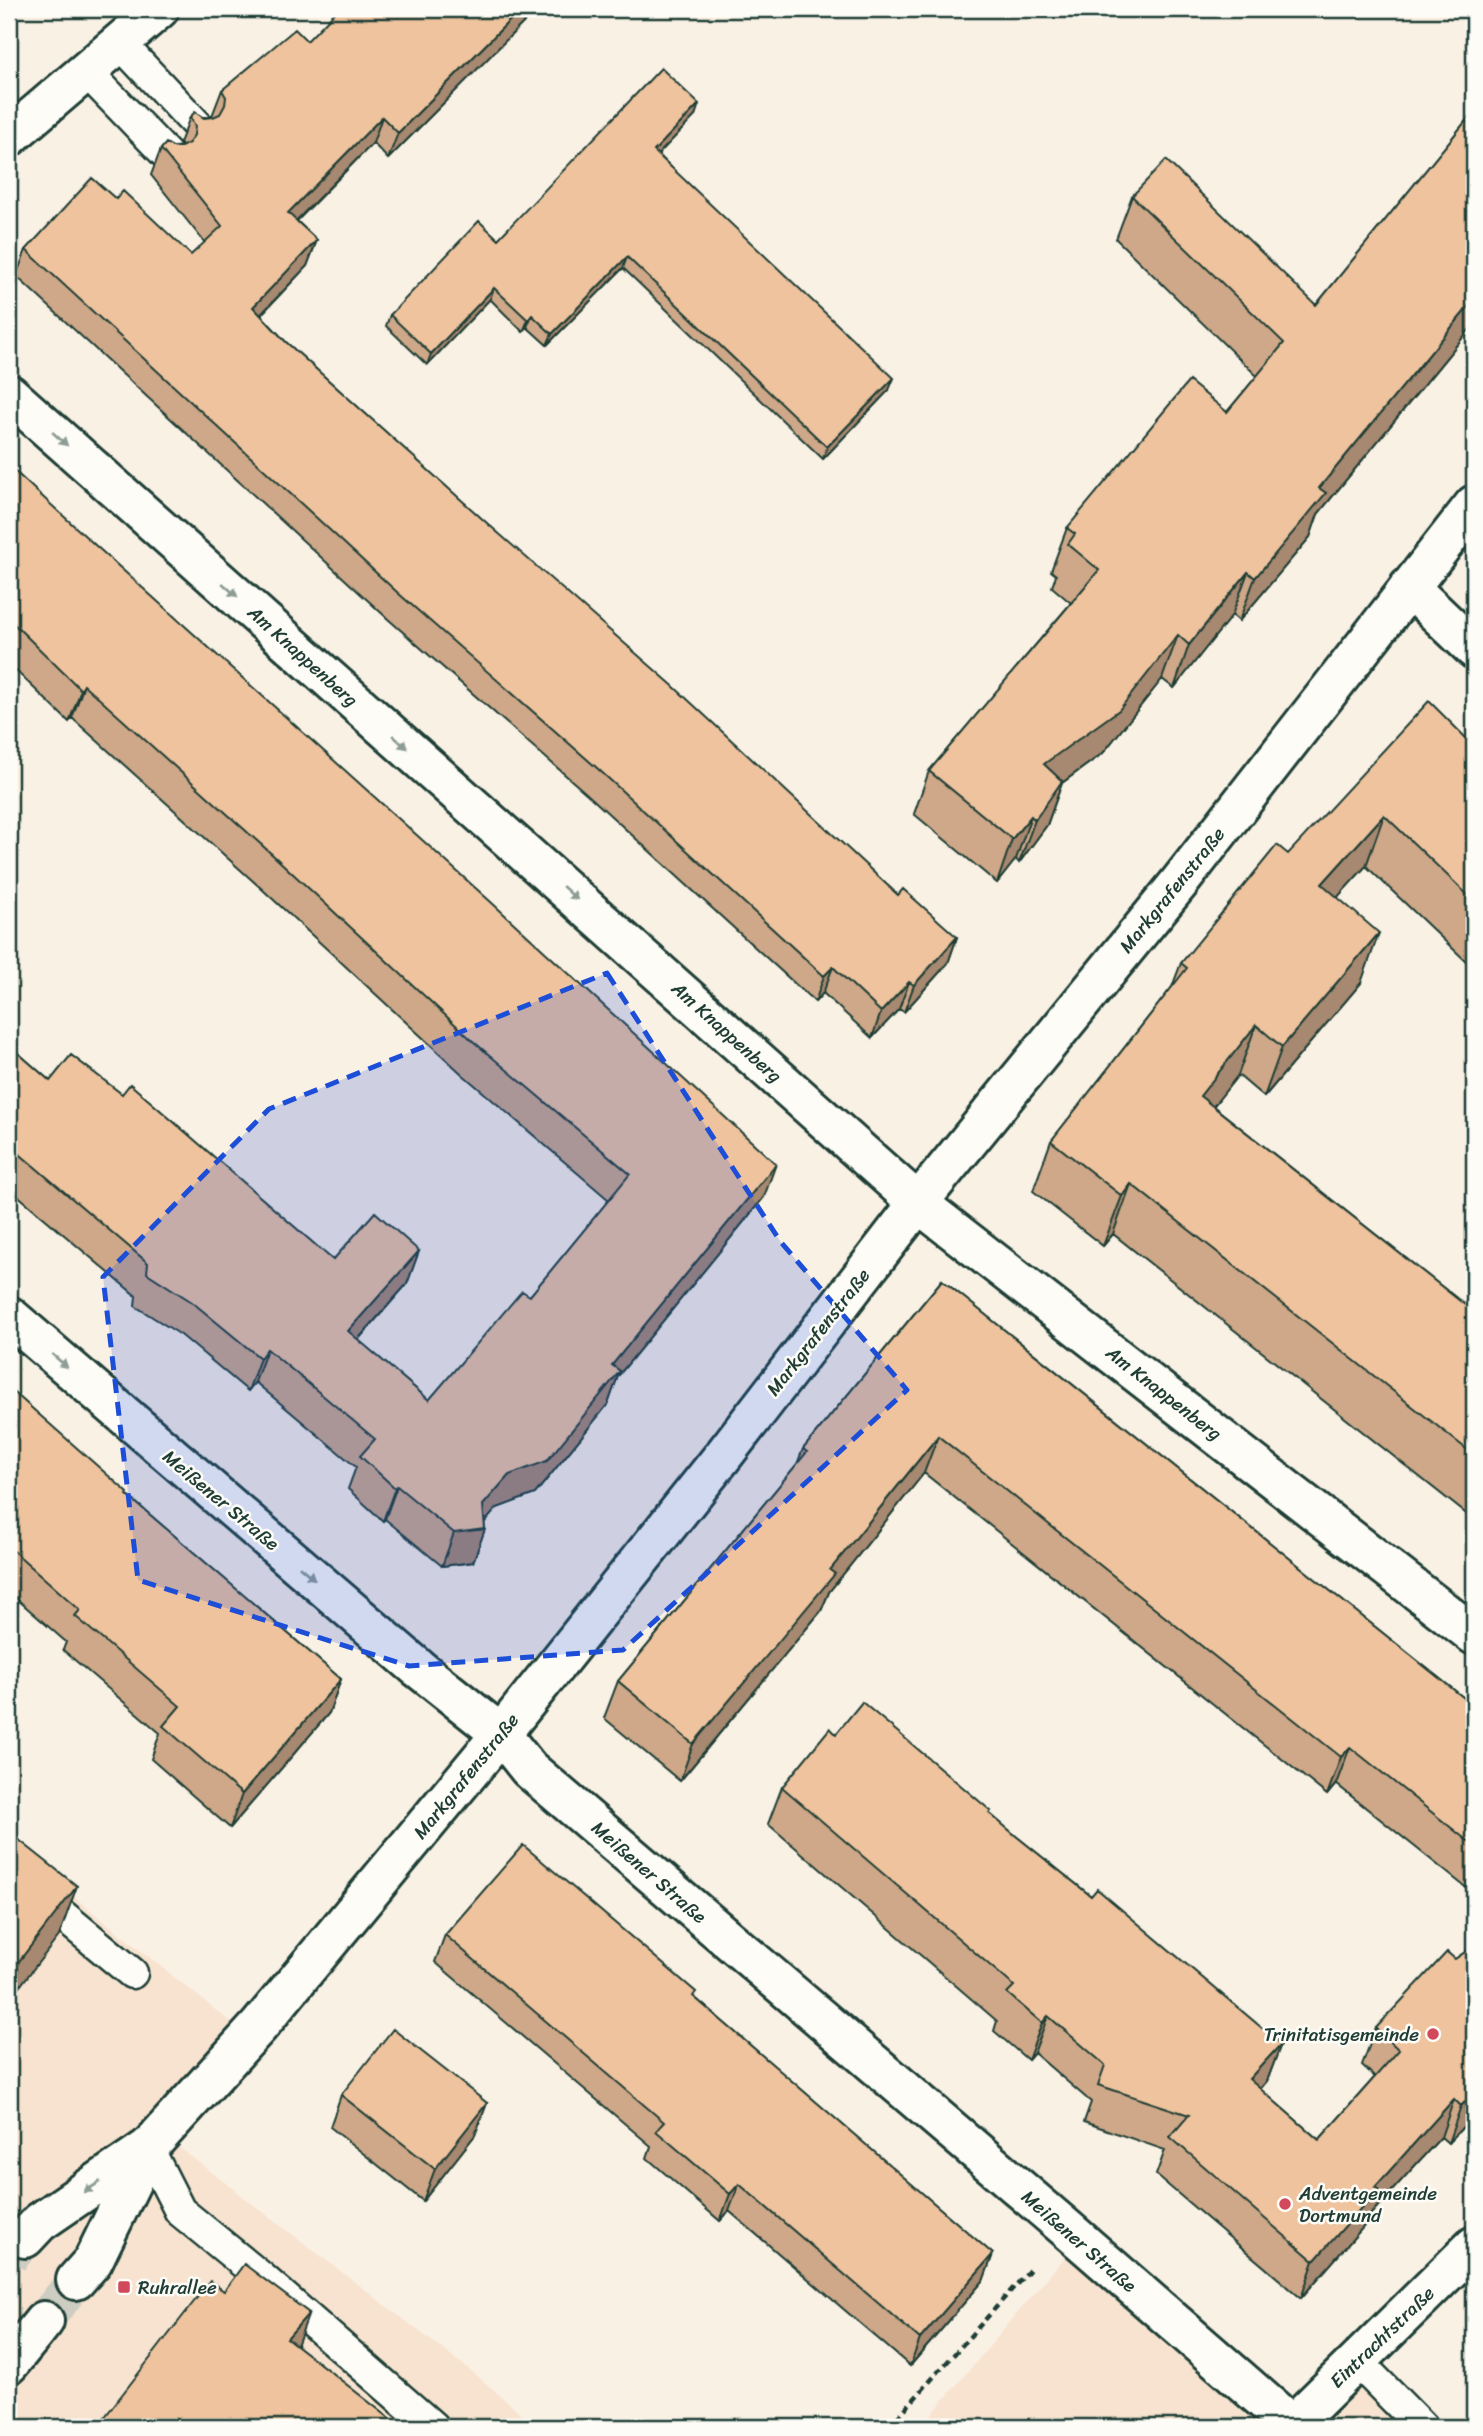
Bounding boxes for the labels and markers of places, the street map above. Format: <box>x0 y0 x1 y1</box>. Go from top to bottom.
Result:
place label: Trinitatisgemeinde <box>1264 2018 1419 2051</box>
marker: Trinitatisgemeinde <box>1425 2026 1441 2042</box>
place label: Adventgemeinde Dortmund <box>1298 2177 1437 2232</box>
marker: Adventgemeinde Dortmund <box>1277 2196 1293 2212</box>
place label: Ruhrallee <box>138 2271 217 2304</box>
marker: Ruhrallee <box>116 2279 132 2295</box>

